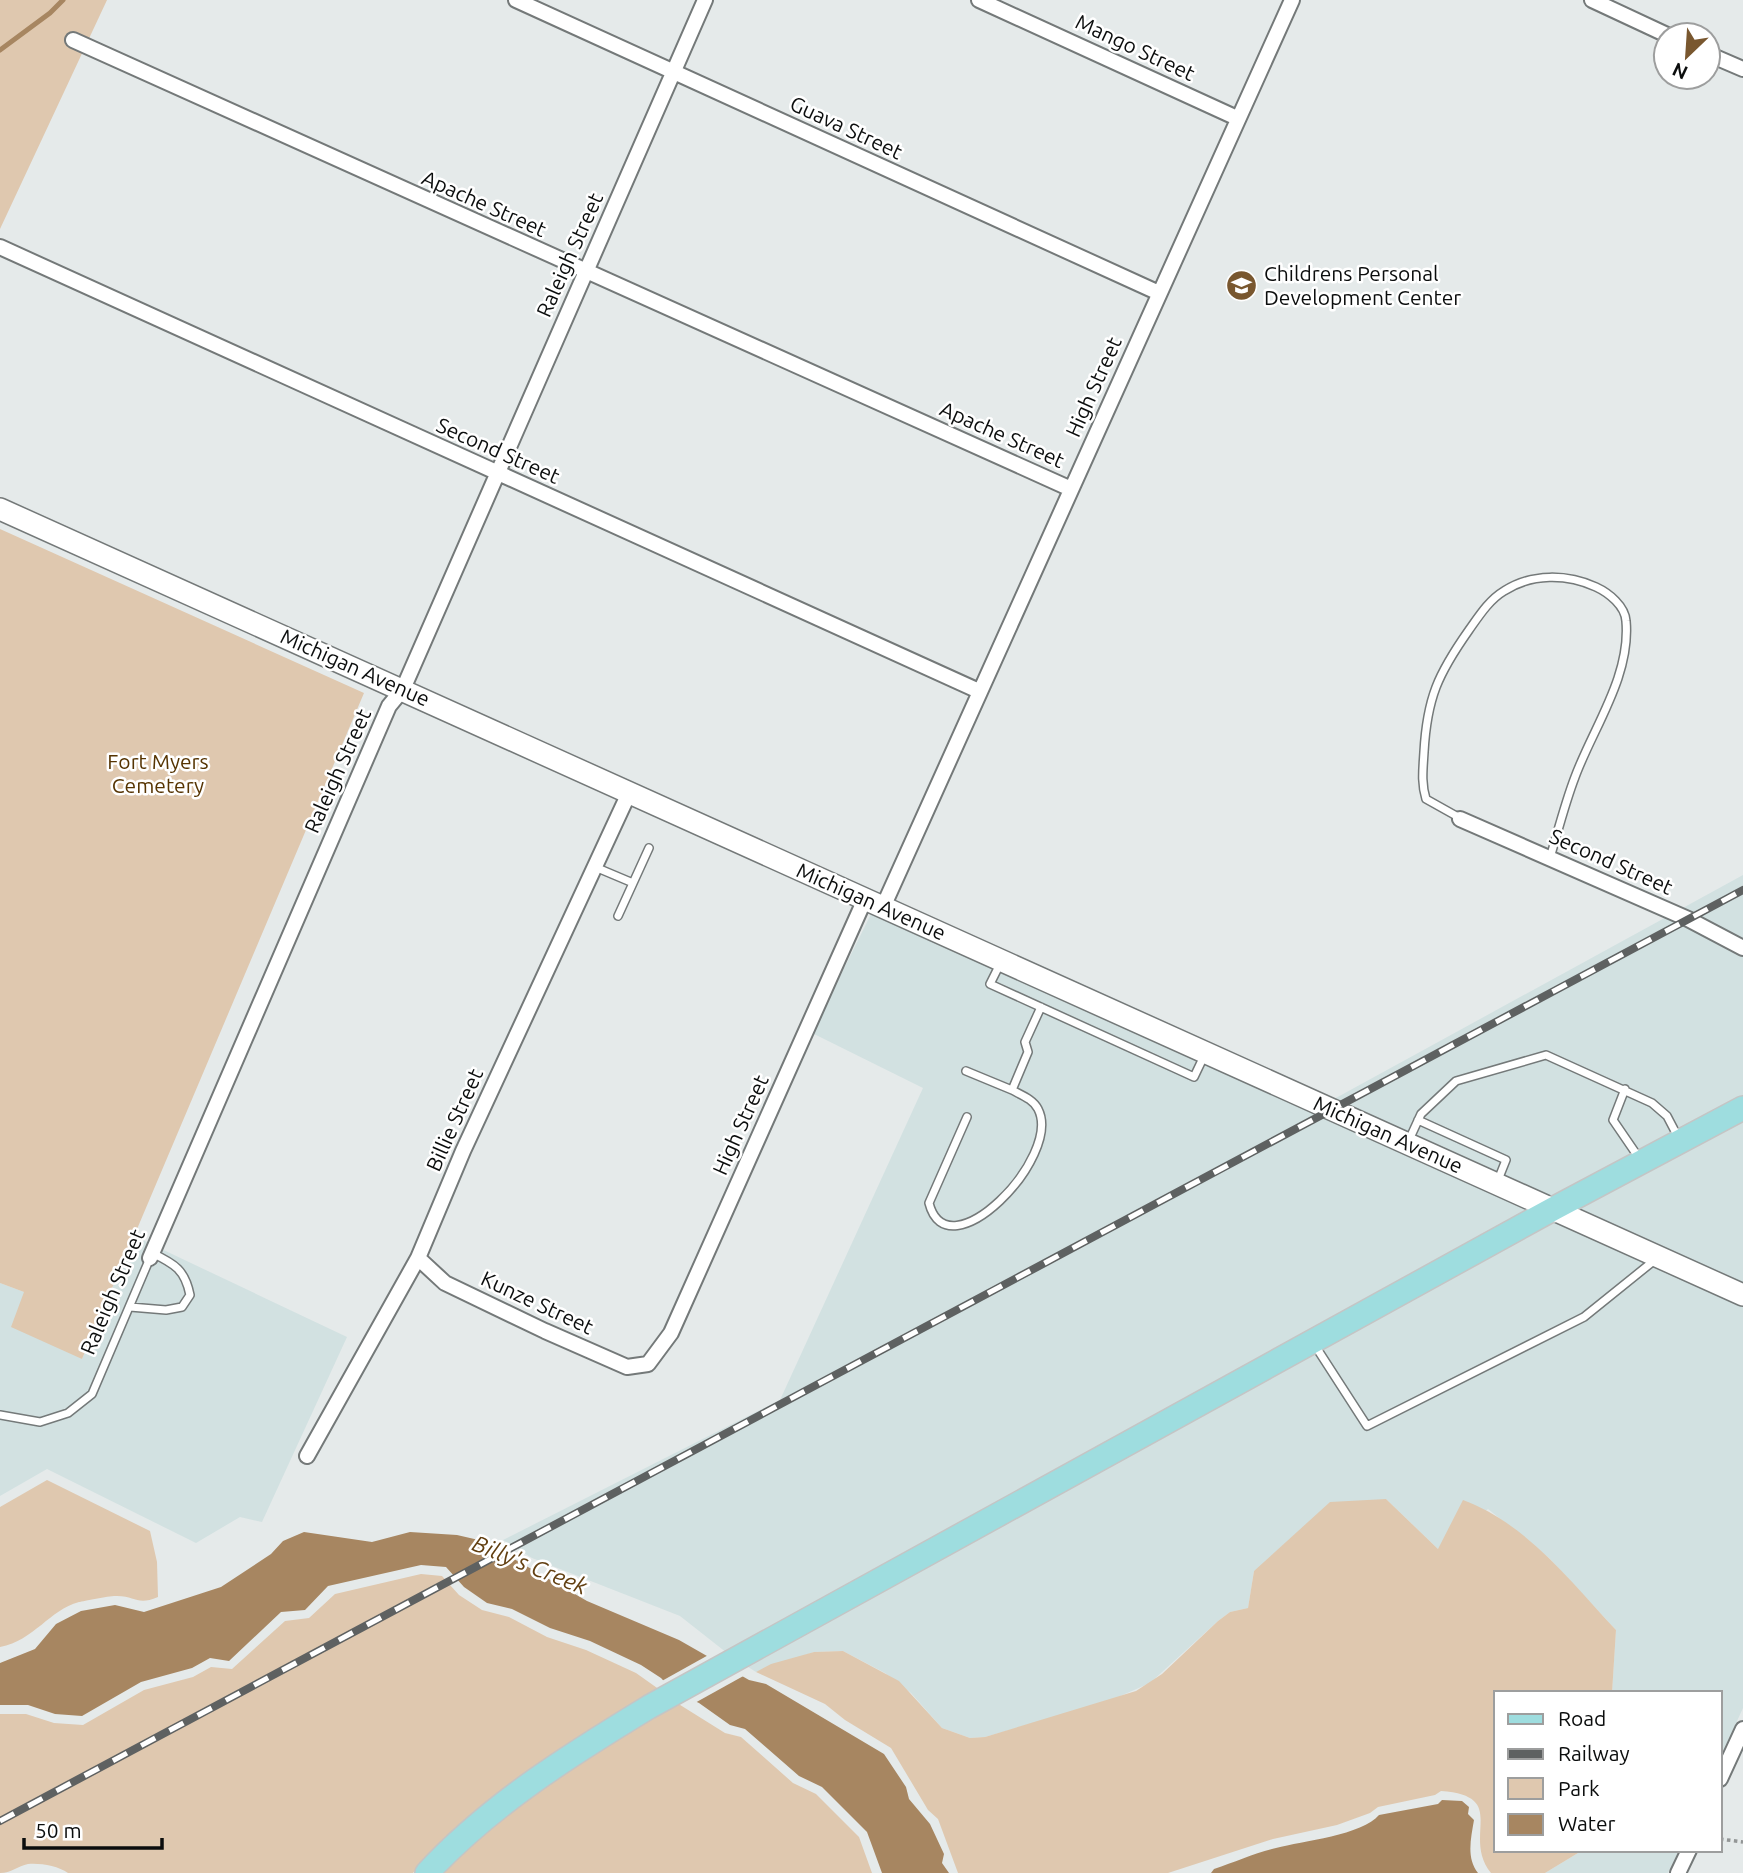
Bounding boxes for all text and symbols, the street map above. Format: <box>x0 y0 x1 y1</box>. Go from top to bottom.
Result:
street label: Mango Street <box>1072 9 1199 85</box>
north arrow <box>1652 21 1722 91</box>
text: N <box>1669 58 1691 84</box>
street label: Guava Street <box>786 91 906 164</box>
street label: Apache Street <box>419 165 550 241</box>
street label: Raleigh Street <box>531 189 607 320</box>
place label: Childrens Personal Development Center <box>1264 261 1461 309</box>
school or university icon: Childrens Personal Development Center <box>1224 269 1258 303</box>
street label: High Street <box>1060 333 1126 440</box>
street label: Apache Street <box>937 396 1068 472</box>
street label: Second Street <box>433 412 564 488</box>
street label: Michigan Avenue <box>277 623 434 711</box>
street label: Raleigh Street <box>299 705 375 836</box>
park label: Fort Myers Cemetery <box>107 749 209 797</box>
street label: Second Street <box>1546 823 1677 899</box>
street label: Michigan Avenue <box>793 857 950 945</box>
street label: Billie Street <box>421 1065 487 1175</box>
street label: High Street <box>707 1071 773 1178</box>
street label: Michigan Avenue <box>1310 1090 1467 1178</box>
street label: Raleigh Street <box>75 1225 149 1358</box>
street label: Kunze Street <box>477 1266 597 1339</box>
water label: Billy's Creek <box>469 1530 591 1599</box>
legend <box>1494 1691 1722 1852</box>
text: Road <box>1558 1706 1606 1730</box>
text: Railway <box>1558 1741 1630 1765</box>
text: Park <box>1558 1776 1600 1800</box>
scale bar <box>24 1806 163 1850</box>
text: Water <box>1558 1811 1616 1835</box>
text: 50 m <box>35 1818 82 1842</box>

